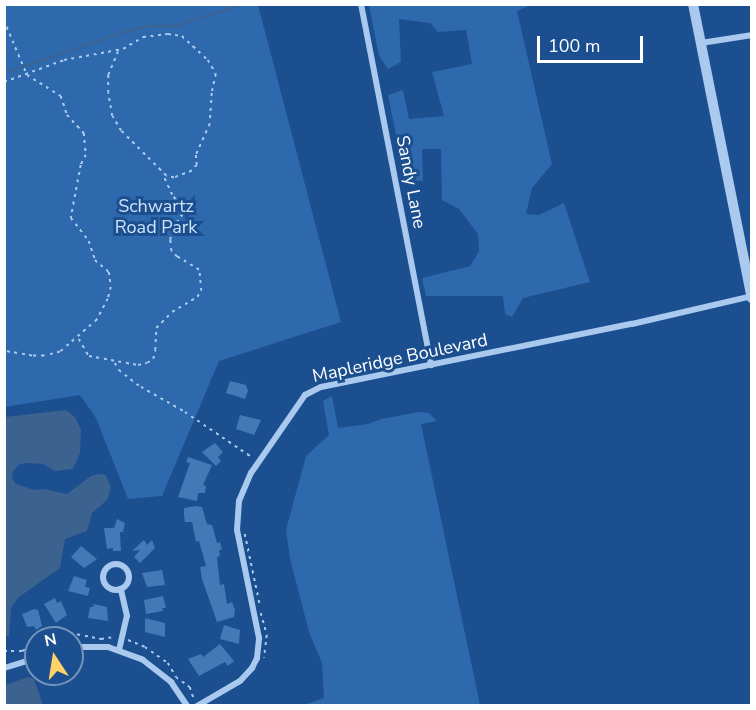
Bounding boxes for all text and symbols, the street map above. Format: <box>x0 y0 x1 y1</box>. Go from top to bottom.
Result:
scale bar <box>540 24 646 62</box>
text: 100 m <box>548 34 600 58</box>
street label: Sandy Lane <box>391 134 431 230</box>
park label: Schwartz Road Park <box>115 196 197 238</box>
street label: Mapleridge Boulevard <box>310 329 490 387</box>
north arrow <box>24 626 84 686</box>
text: N <box>43 628 59 652</box>

